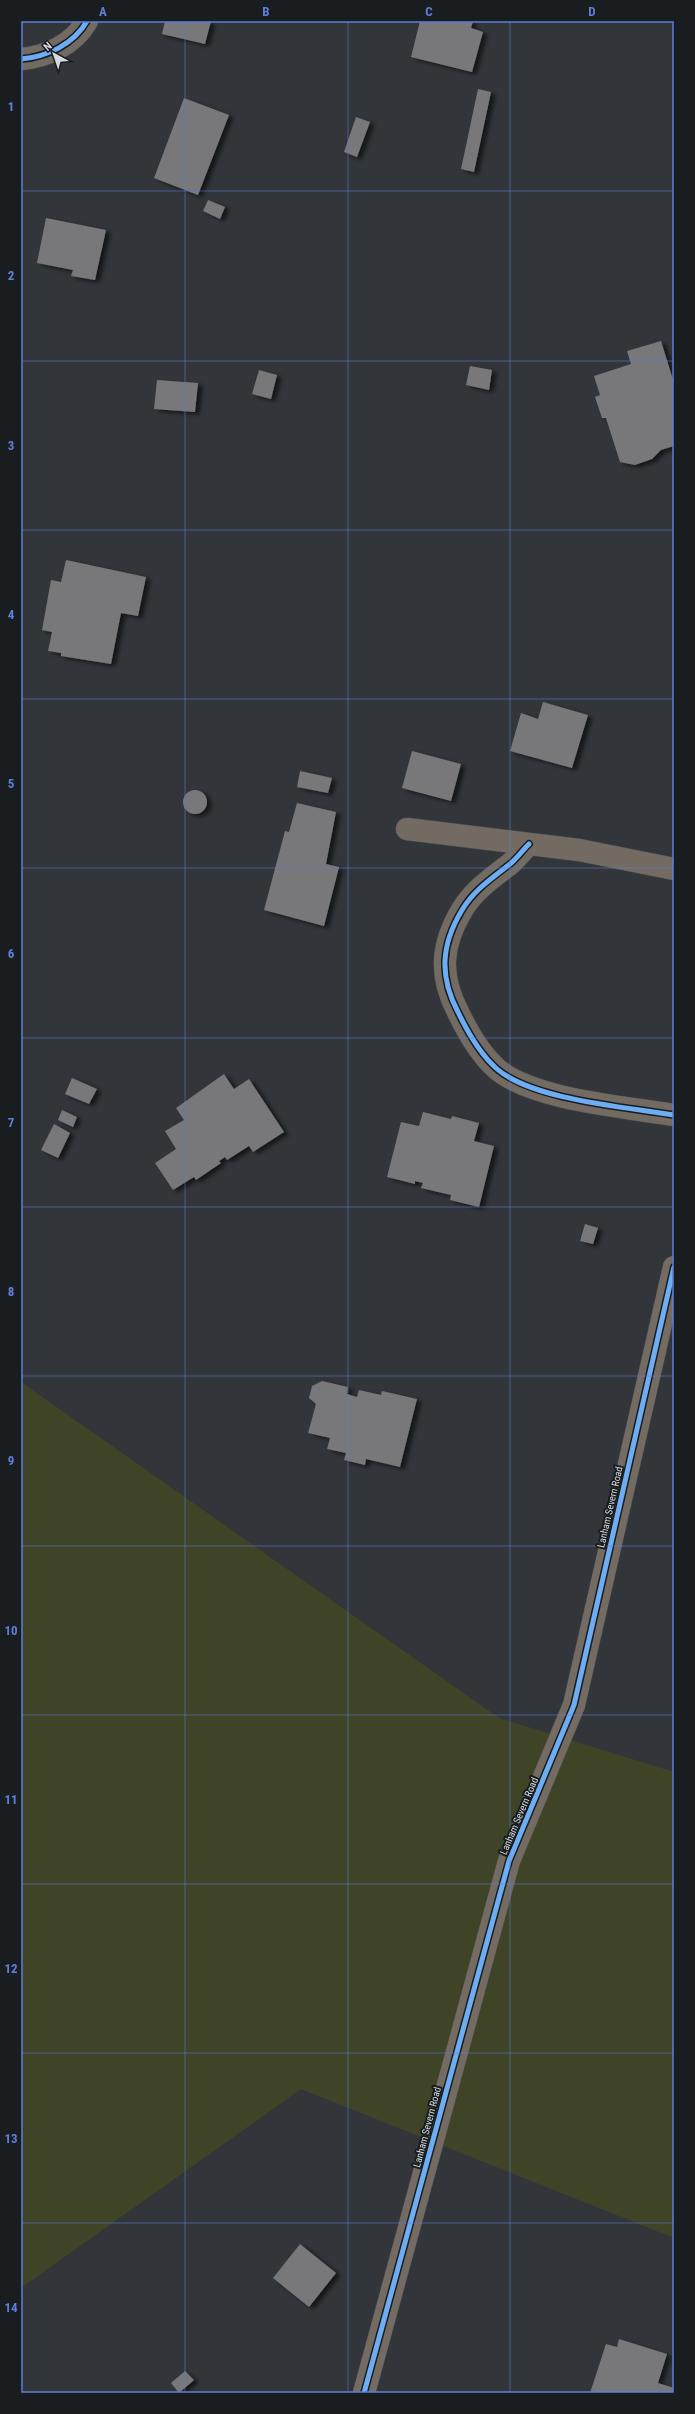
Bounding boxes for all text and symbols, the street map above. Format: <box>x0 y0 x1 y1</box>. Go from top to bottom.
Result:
text: A <box>99 4 107 19</box>
text: B <box>262 4 270 19</box>
text: C <box>425 4 433 19</box>
text: D <box>588 4 596 19</box>
north arrow <box>34 34 74 74</box>
text: N <box>41 39 55 54</box>
text: 1 <box>8 99 14 114</box>
text: 2 <box>8 268 15 283</box>
text: 3 <box>8 438 14 453</box>
text: 4 <box>8 607 15 622</box>
text: 5 <box>8 776 15 791</box>
text: 6 <box>8 946 15 961</box>
text: 7 <box>8 1115 15 1130</box>
text: 8 <box>8 1284 14 1299</box>
text: 9 <box>8 1453 14 1468</box>
street label: Lanham Severn Road <box>595 1465 625 1549</box>
text: 10 <box>4 1623 18 1638</box>
street label: Lanham Severn Road <box>498 1776 540 1856</box>
text: 11 <box>4 1792 18 1807</box>
text: 12 <box>4 1961 18 1976</box>
street label: Lanham Severn Road <box>411 2086 443 2168</box>
text: 13 <box>4 2131 18 2146</box>
text: 14 <box>4 2300 18 2315</box>

